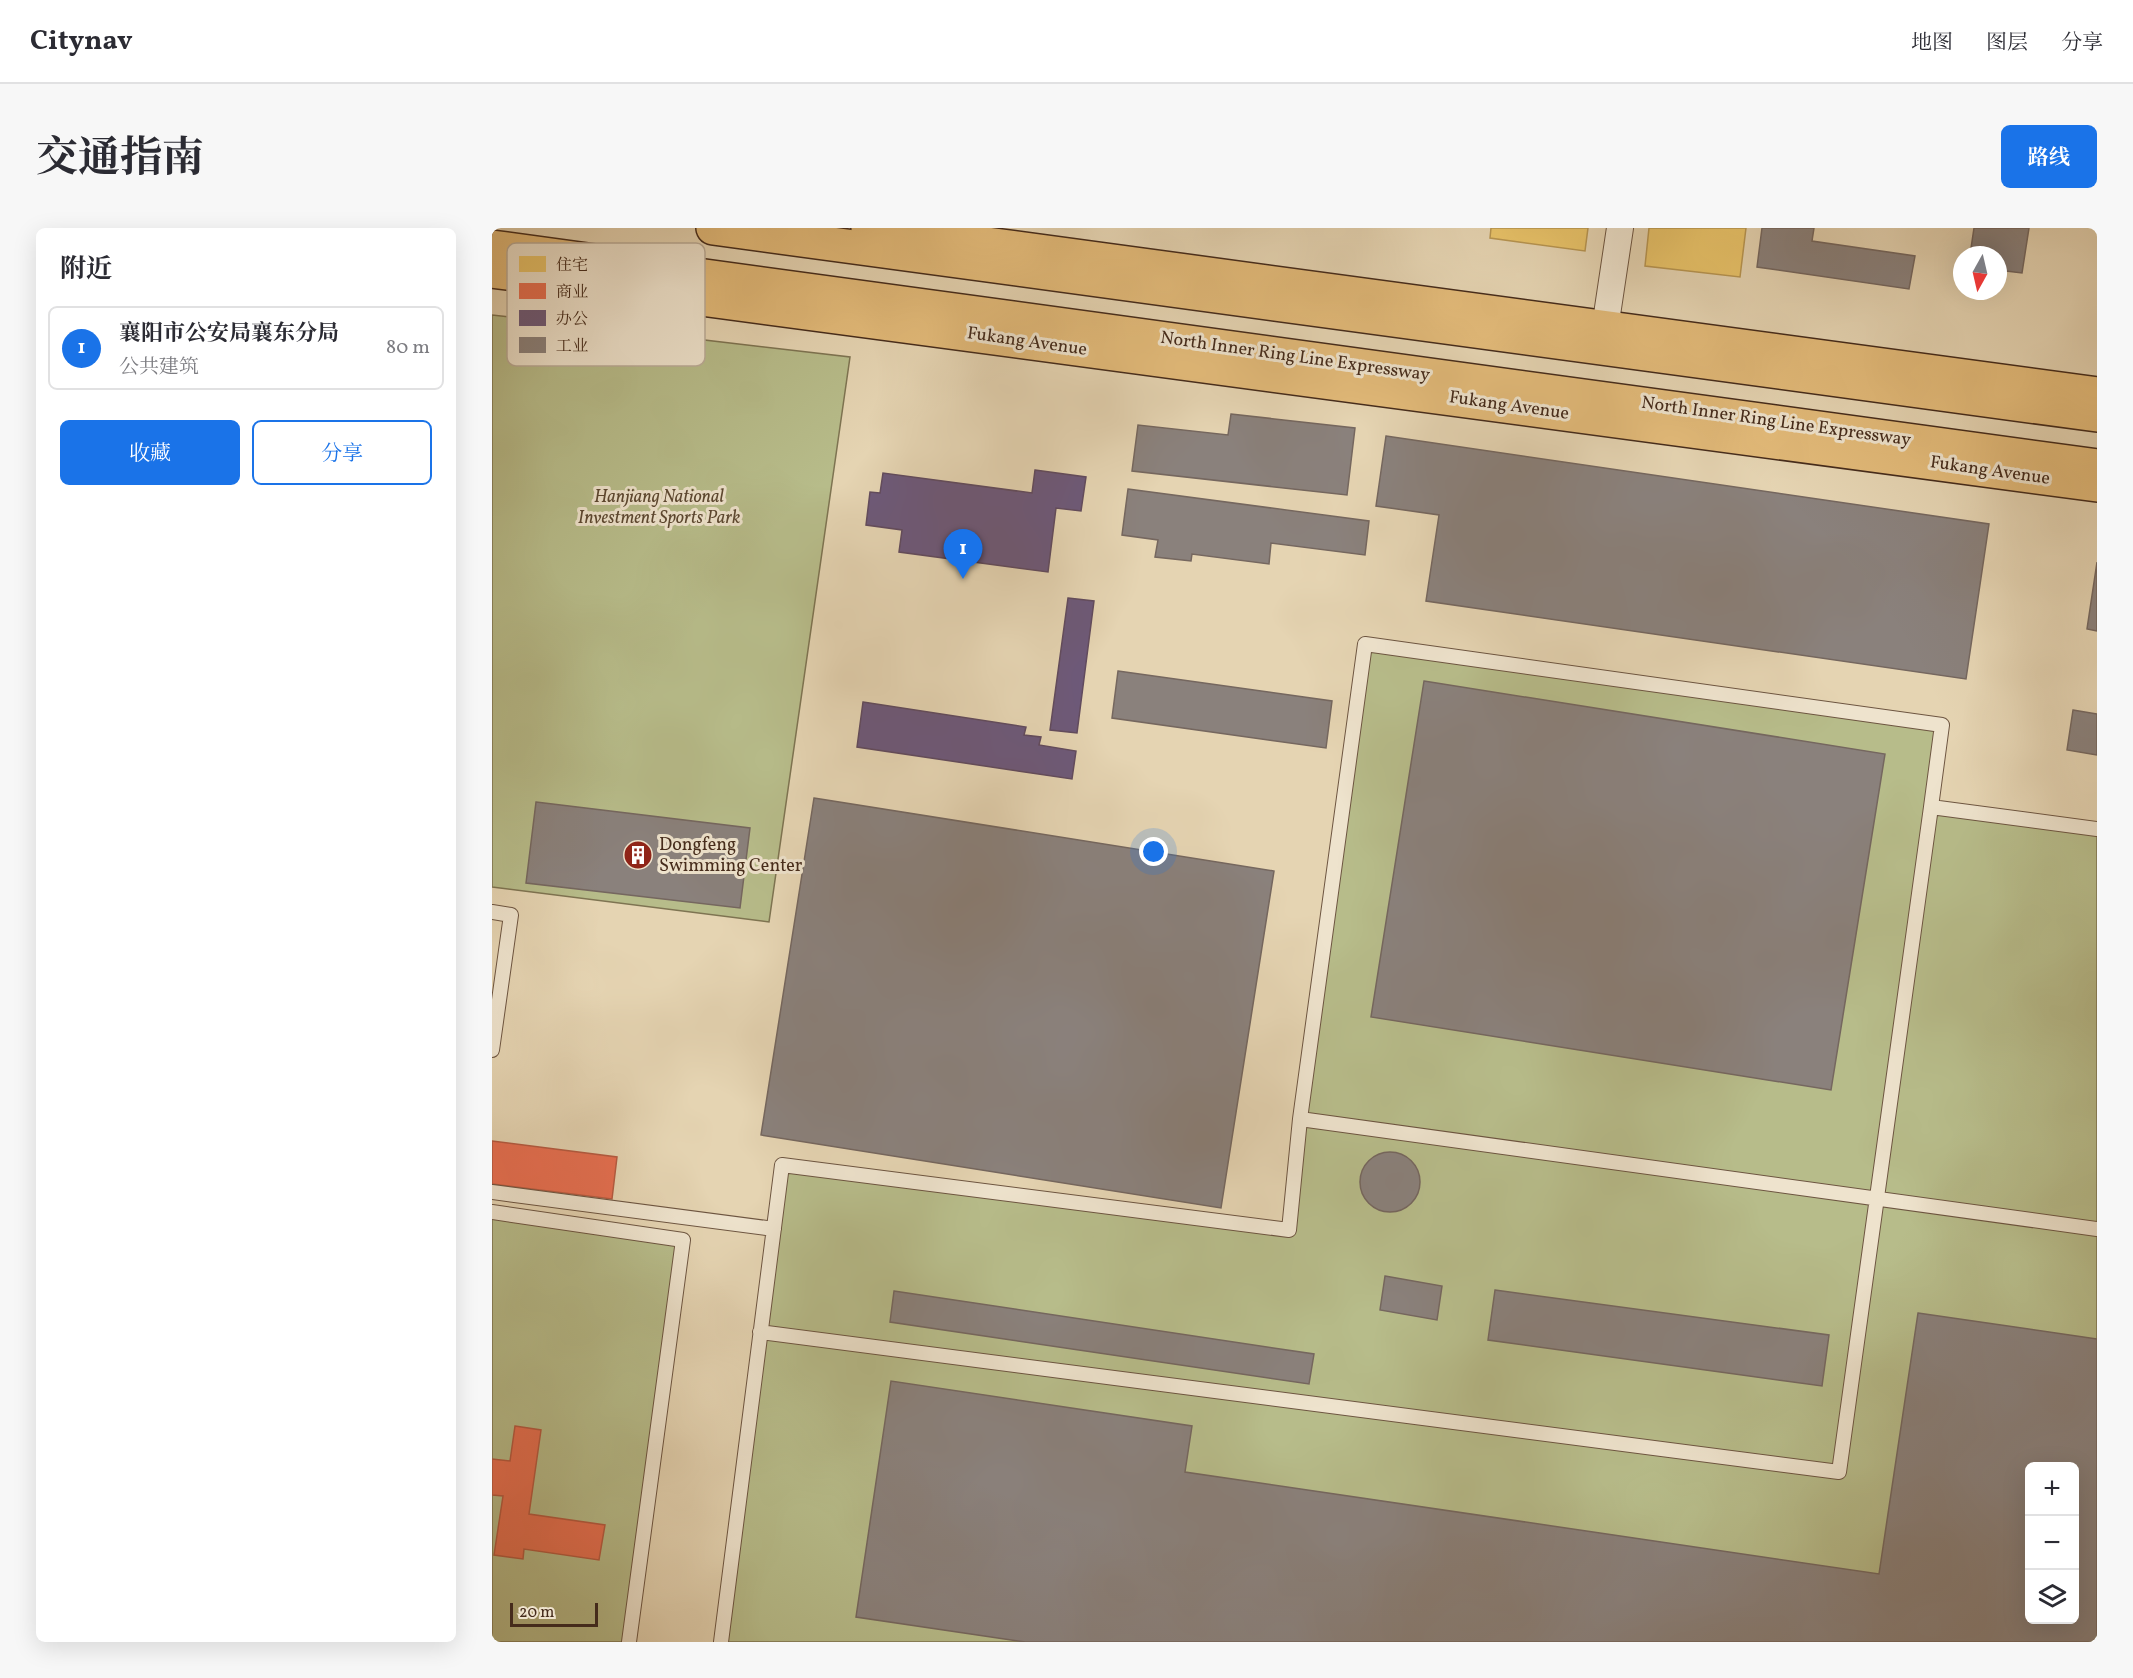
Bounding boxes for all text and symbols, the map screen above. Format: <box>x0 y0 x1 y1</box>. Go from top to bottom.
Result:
text: Citynav <box>30 22 133 61</box>
text: 地图 <box>1911 29 1953 58</box>
text: 图层 <box>1986 29 2028 58</box>
text: 分享 <box>2061 29 2103 58</box>
button: 路线 <box>2001 125 2097 188</box>
text: 交通指南 <box>36 131 204 190</box>
legend <box>507 243 705 366</box>
north arrow <box>1953 246 2007 300</box>
text: 附近 <box>60 252 112 288</box>
text: 住宅 <box>556 255 588 277</box>
text: 商业 <box>556 282 588 304</box>
text: 办公 <box>556 309 588 331</box>
text: 襄阳市公安局襄东分局 <box>119 319 339 350</box>
street label: Fukang Avenue <box>965 321 1089 363</box>
street label: North Inner Ring Line Expressway <box>1159 326 1432 388</box>
text: 1 <box>77 334 86 362</box>
text: 80 m <box>386 334 430 362</box>
text: 工业 <box>556 336 588 358</box>
text: 公共建筑 <box>119 354 199 382</box>
street label: Fukang Avenue <box>1447 385 1571 427</box>
street label: North Inner Ring Line Expressway <box>1640 391 1913 453</box>
button: 收藏 <box>60 420 240 485</box>
button: 分享 <box>252 420 432 485</box>
street label: Fukang Avenue <box>1928 450 2052 492</box>
park label: Hanjiang National Investment Sports Park <box>578 485 740 531</box>
pin: 1 <box>944 530 982 579</box>
place label: Dongfeng Swimming Center <box>659 833 803 879</box>
your location <box>1139 837 1168 866</box>
building icon: Dongfeng Swimming Center <box>622 839 654 871</box>
map controls <box>2025 1462 2079 1624</box>
button: + <box>2025 1462 2079 1516</box>
button: − <box>2025 1516 2079 1570</box>
button: layers <box>2025 1570 2079 1624</box>
scale bar <box>510 1600 598 1628</box>
text: 20 m <box>519 1602 554 1624</box>

